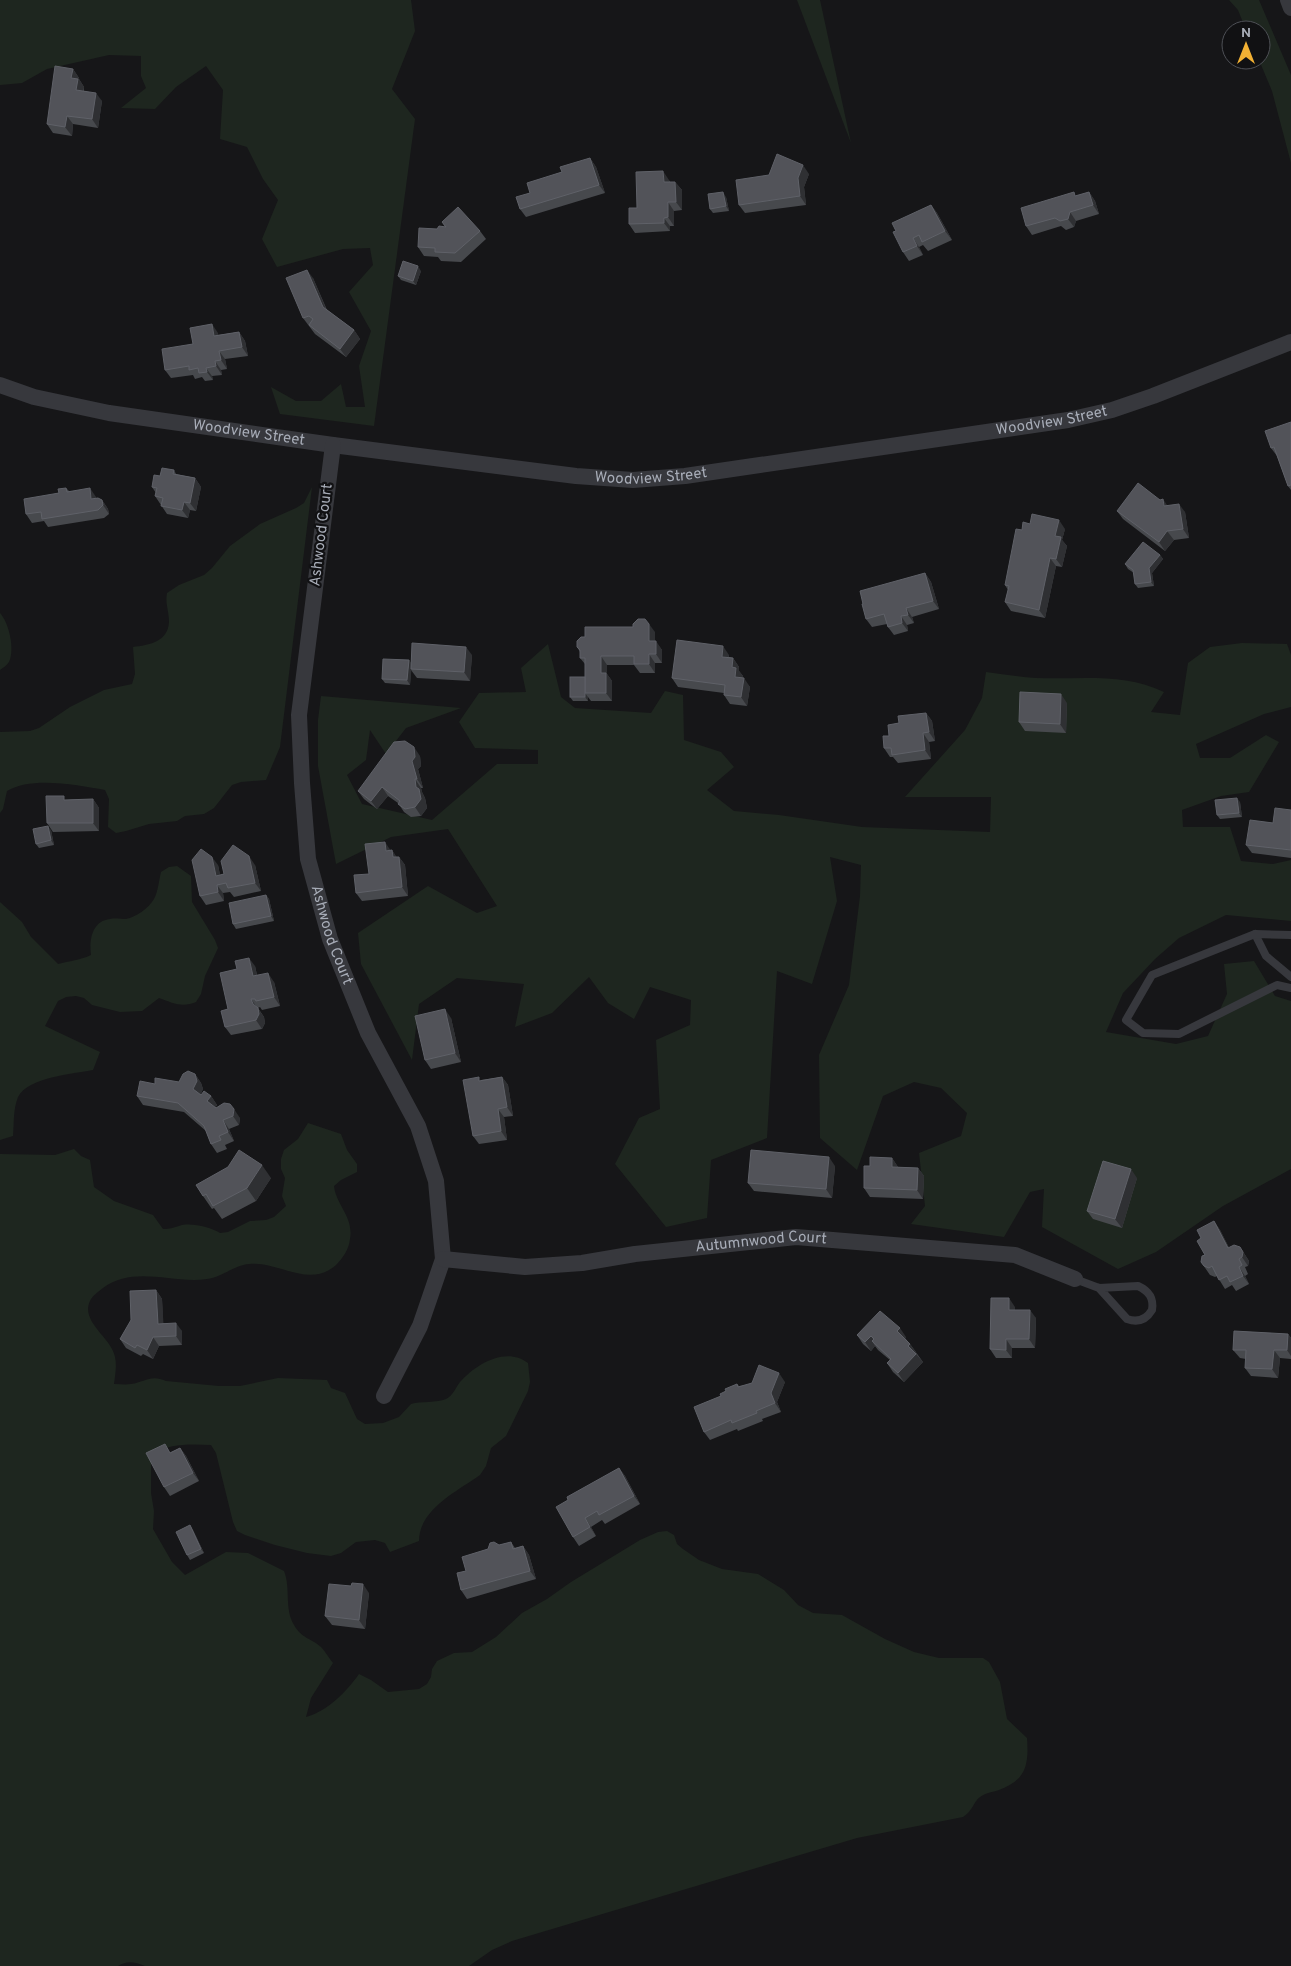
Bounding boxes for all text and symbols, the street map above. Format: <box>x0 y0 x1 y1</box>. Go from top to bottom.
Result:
north arrow <box>1221 20 1271 70</box>
text: N <box>1241 25 1251 42</box>
street label: Woodview Street <box>995 402 1109 440</box>
street label: Woodview Street <box>192 416 306 450</box>
street label: Woodview Street <box>594 463 708 490</box>
street label: Ashwood Court <box>306 482 338 588</box>
street label: Ashwood Court <box>306 883 357 987</box>
street label: Autumnwood Court <box>694 1227 827 1257</box>

